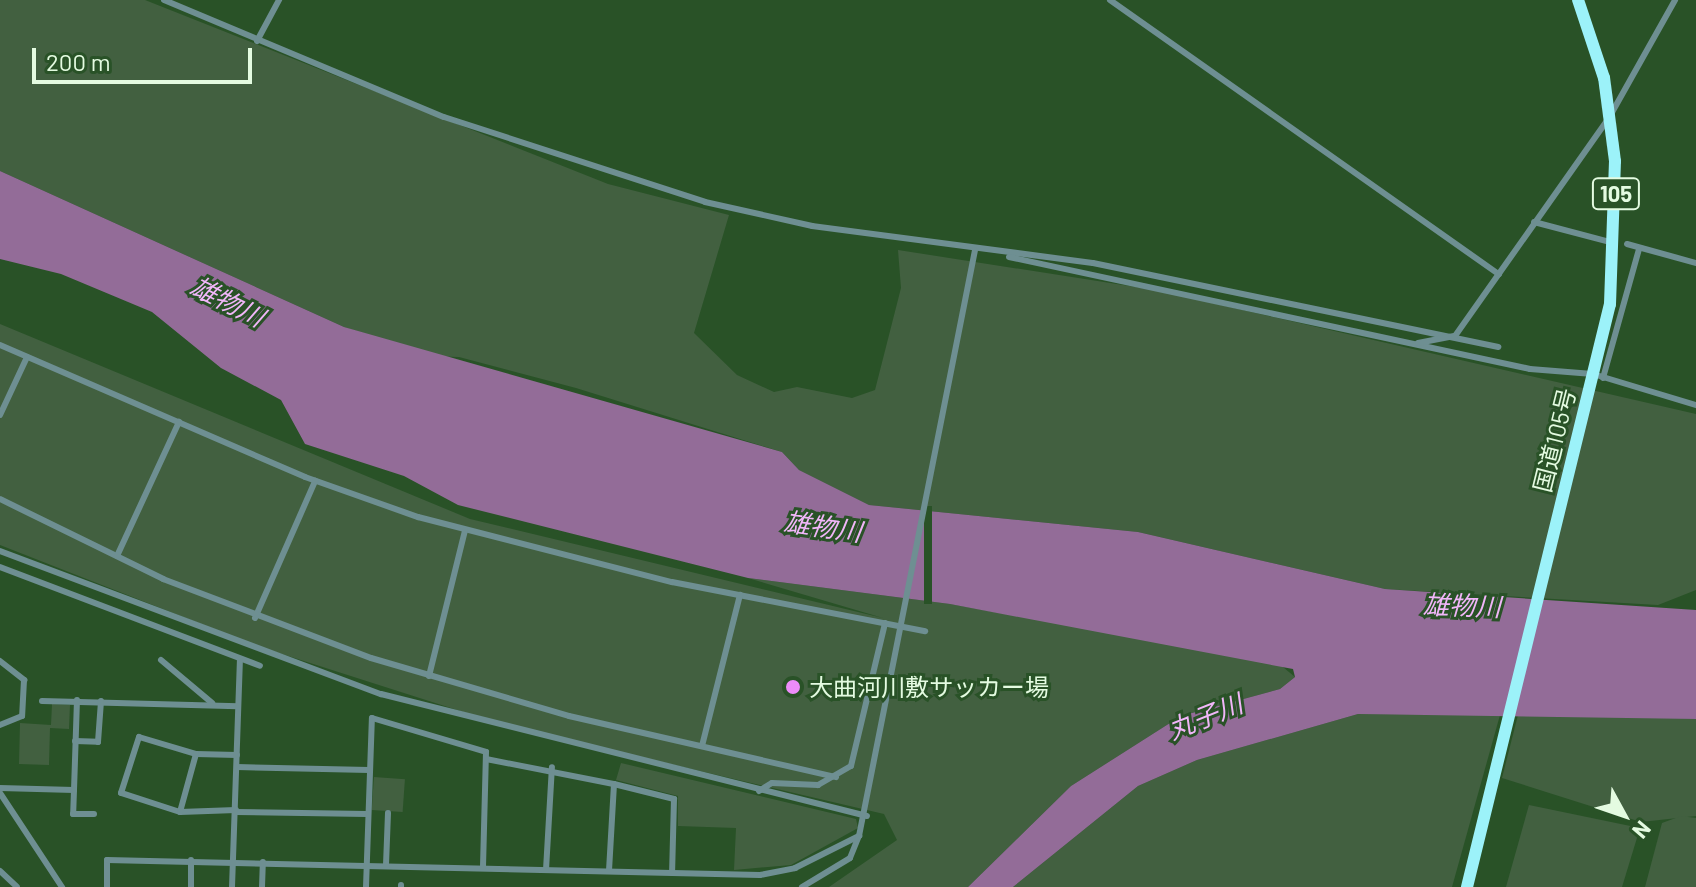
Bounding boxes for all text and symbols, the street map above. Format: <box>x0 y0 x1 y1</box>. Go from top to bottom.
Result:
scale bar <box>36 32 256 82</box>
text: 200 m <box>46 47 111 76</box>
road number: 105 <box>1590 176 1642 212</box>
water label: 雄物川 <box>186 269 270 333</box>
street label: 国道105号 <box>1527 385 1581 495</box>
water label: 雄物川 <box>782 505 864 547</box>
water label: 雄物川 <box>1422 588 1502 622</box>
place label: 大曲河川敷サッカー場 <box>809 673 1049 701</box>
marker: 大曲河川敷サッカー場 <box>784 678 802 696</box>
water label: 丸子川 <box>1163 687 1247 745</box>
north arrow <box>1584 775 1664 855</box>
text: N <box>1628 816 1657 844</box>

